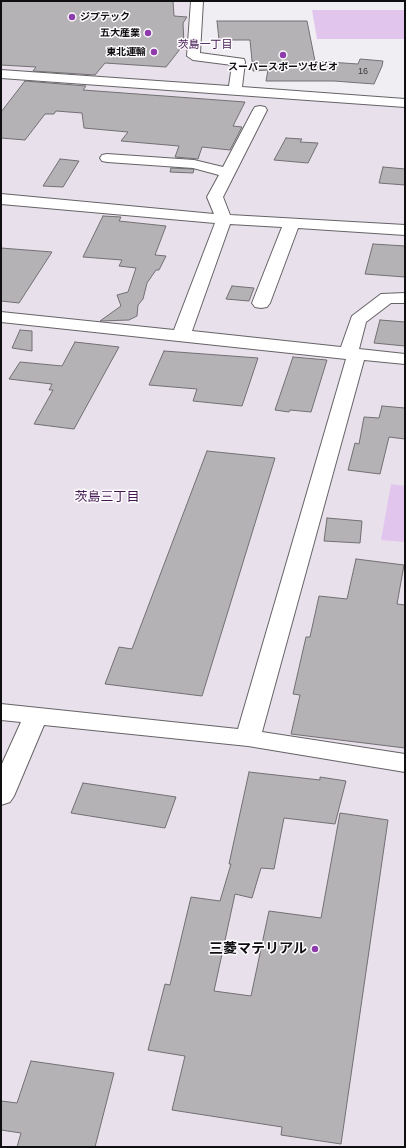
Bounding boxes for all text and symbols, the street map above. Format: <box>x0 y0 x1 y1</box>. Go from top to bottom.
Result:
place label: ジプテック <box>80 11 130 23</box>
marker: ジプテック <box>67 12 77 22</box>
place label: 五大産業 <box>100 27 140 39</box>
marker: 五大産業 <box>143 28 153 38</box>
district label: 茨島一丁目 <box>178 38 232 52</box>
place label: 東北運輸 <box>106 46 146 58</box>
marker: 東北運輸 <box>149 47 159 57</box>
marker: スーパースポーツゼビオ <box>278 50 288 60</box>
place label: スーパースポーツゼビオ <box>228 61 338 73</box>
house number: 16 <box>358 67 368 77</box>
district label: 茨島三丁目 <box>75 489 139 505</box>
place label: 三菱マテリアル <box>209 941 307 957</box>
marker: 三菱マテリアル <box>310 944 320 954</box>

